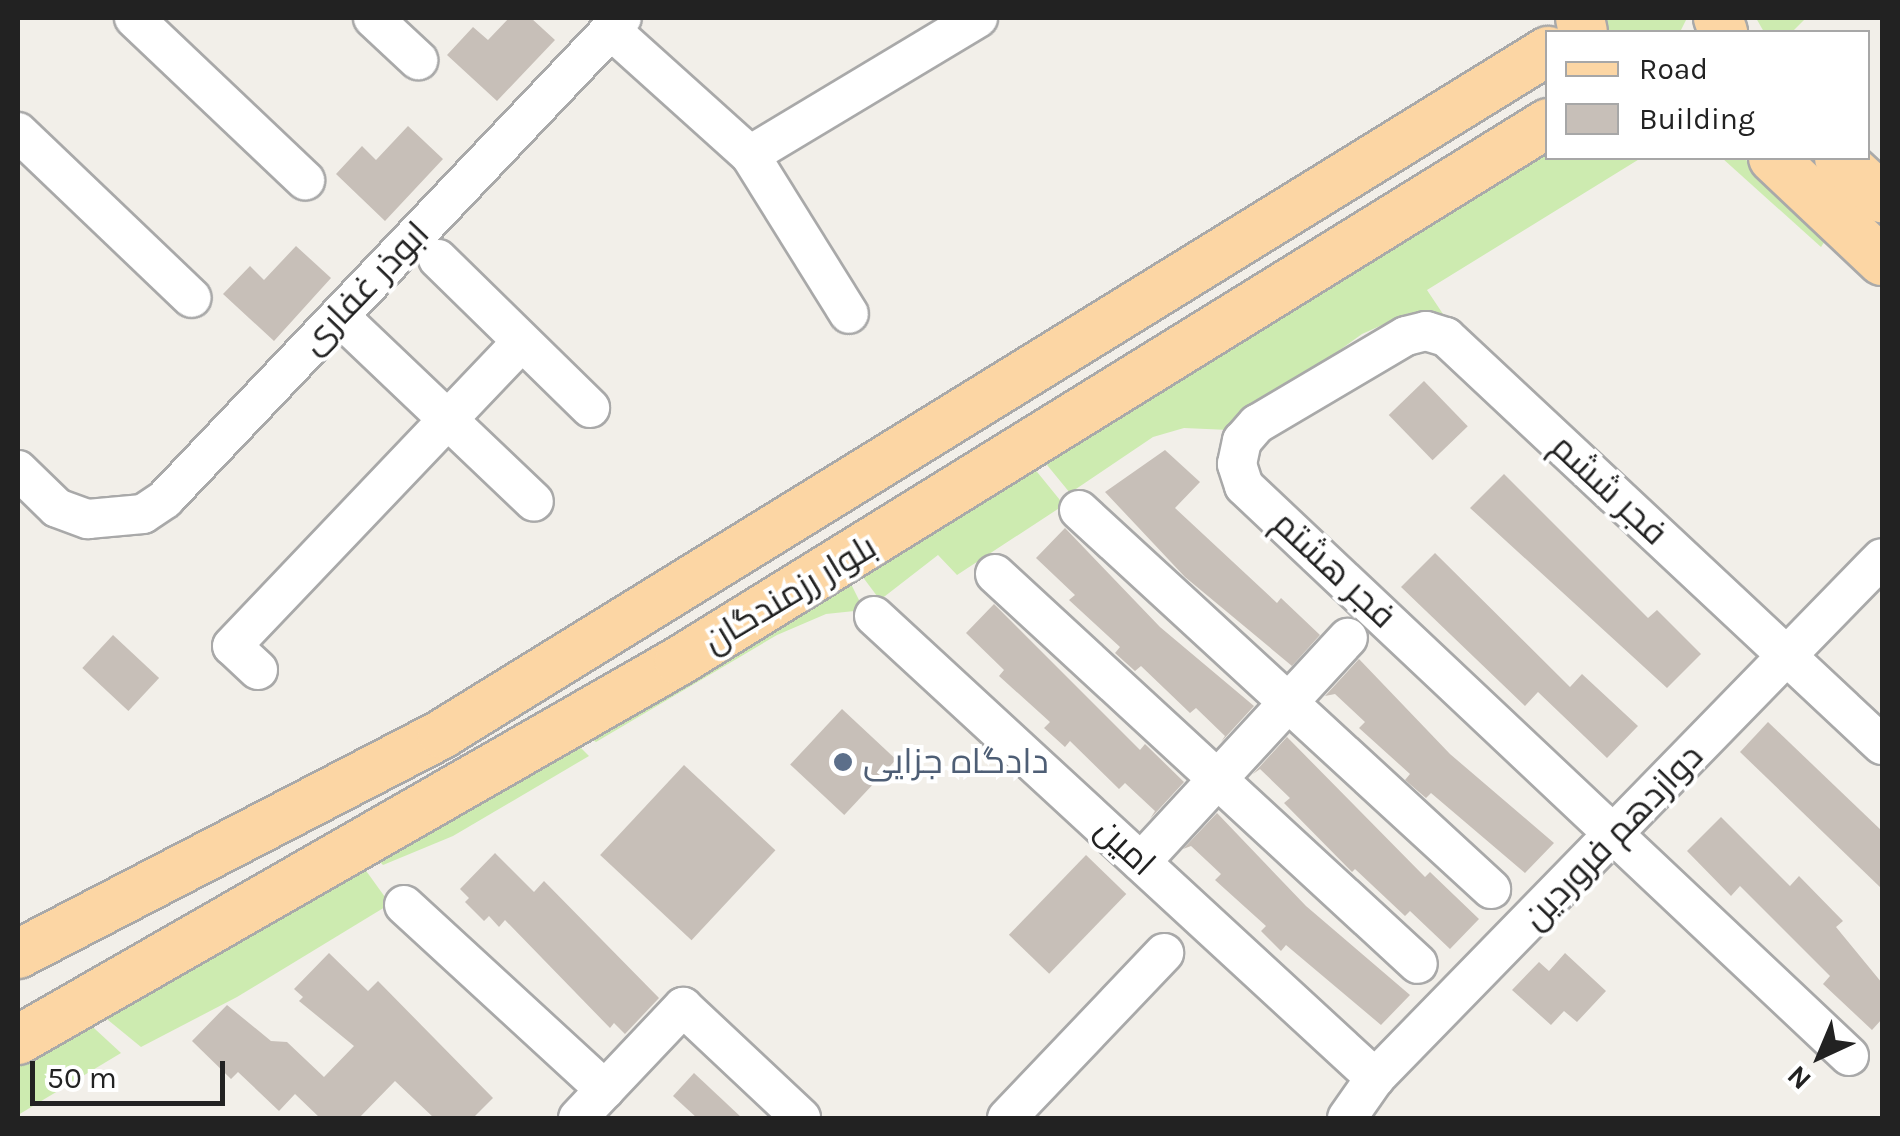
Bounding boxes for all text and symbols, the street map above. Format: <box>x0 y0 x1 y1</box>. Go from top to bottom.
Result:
legend <box>1545 30 1870 160</box>
text: Road <box>1639 51 1708 87</box>
text: Building <box>1639 101 1755 137</box>
street label: ابوذر غفاری <box>292 213 438 363</box>
street label: فجر ششم <box>1542 426 1676 554</box>
street label: فجر هشتم <box>1264 503 1404 637</box>
street label: بلوار رزمندگان <box>696 526 884 662</box>
street label: دوازدهم فروردین <box>1514 736 1712 938</box>
place label: دادگاه جزایی <box>863 741 1049 783</box>
marker: دادگاه جزایی <box>832 751 854 773</box>
street label: امین <box>1086 809 1164 885</box>
north arrow <box>1770 1006 1870 1106</box>
scale bar <box>35 1041 230 1103</box>
text: N <box>1780 1059 1818 1097</box>
text: 50 m <box>47 1060 117 1096</box>

